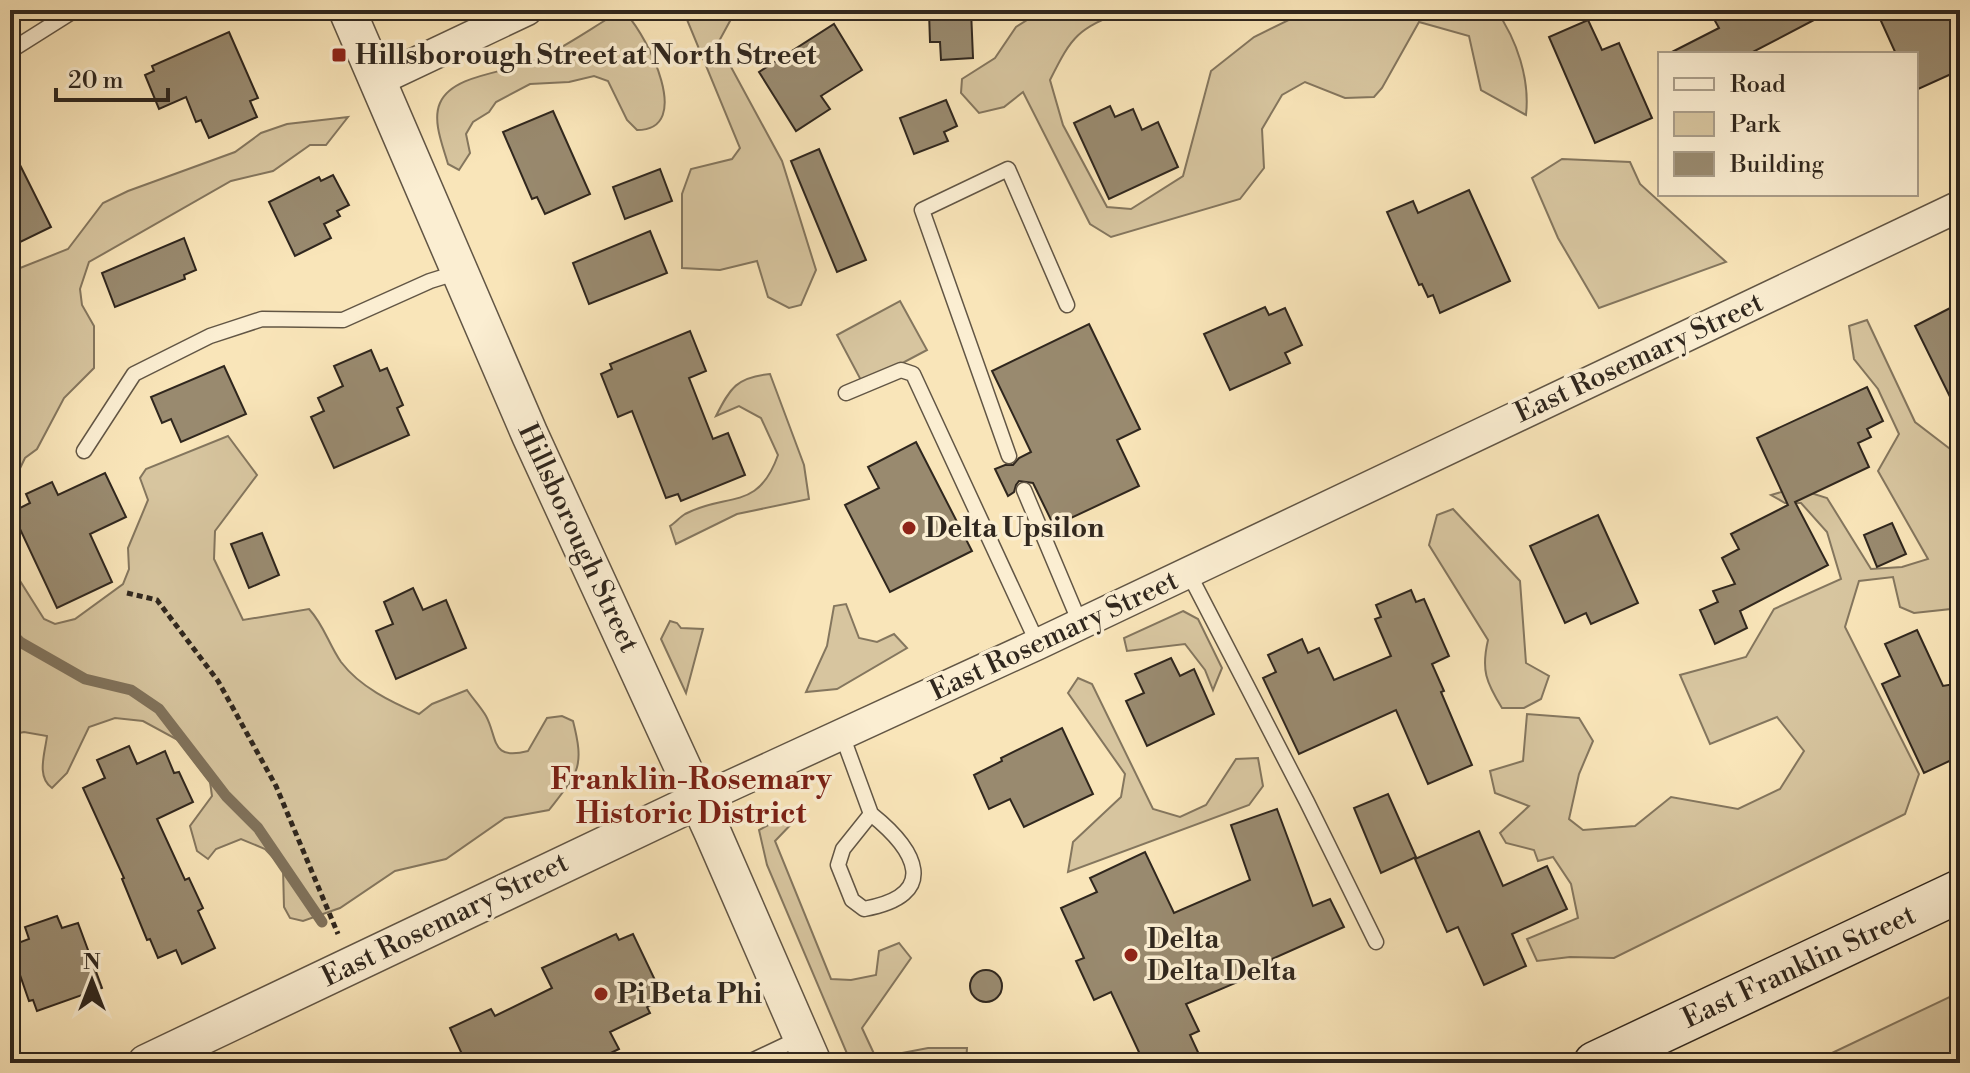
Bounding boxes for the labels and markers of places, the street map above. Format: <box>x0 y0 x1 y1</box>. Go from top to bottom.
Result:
place label: Hillsborough Street at North Street <box>355 38 818 73</box>
marker: Hillsborough Street at North Street <box>330 46 348 64</box>
place label: Delta Upsilon <box>925 511 1105 546</box>
marker: Delta Upsilon <box>900 519 918 537</box>
place label: Delta Delta Delta <box>1147 922 1297 989</box>
marker: Delta Delta Delta <box>1122 946 1140 964</box>
place label: Pi Beta Phi <box>617 977 762 1012</box>
marker: Pi Beta Phi <box>592 985 610 1003</box>

